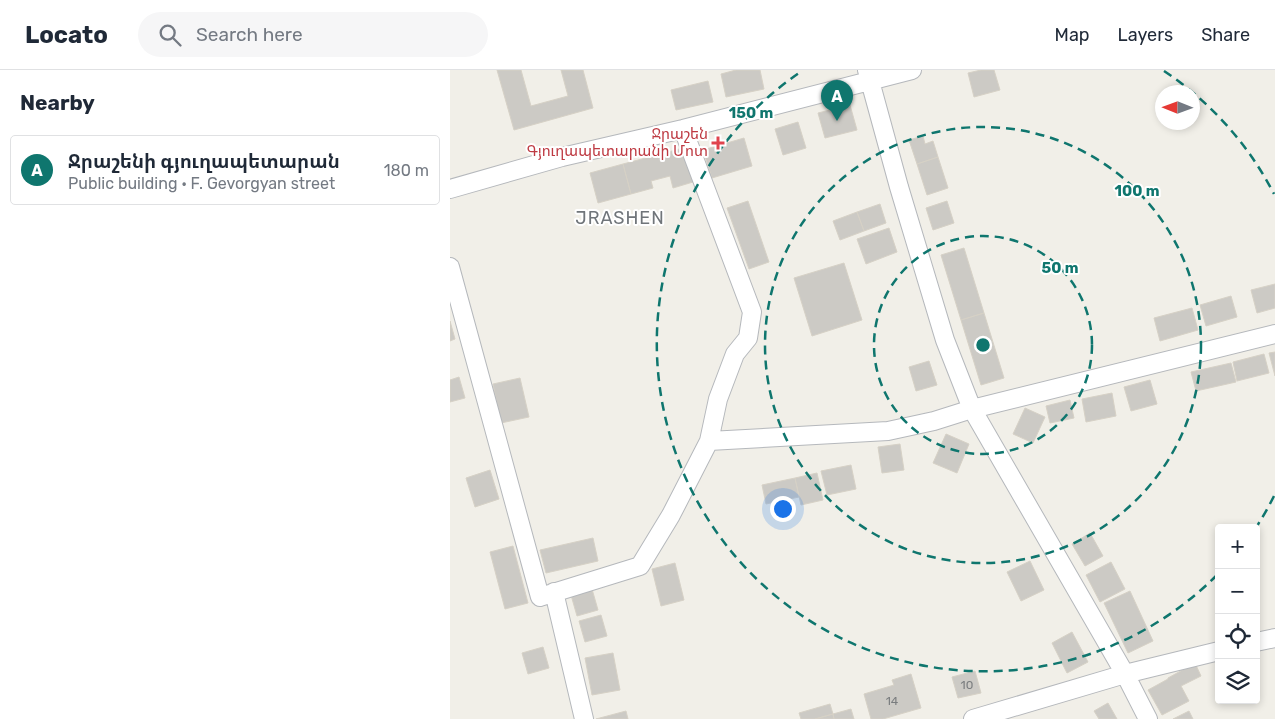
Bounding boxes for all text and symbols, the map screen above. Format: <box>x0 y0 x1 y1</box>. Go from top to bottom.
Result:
search box <box>138 12 488 57</box>
text: Locato <box>25 21 108 49</box>
icon: search <box>156 21 184 49</box>
text: Search here <box>196 23 303 46</box>
text: Map <box>1055 24 1090 46</box>
text: Layers <box>1118 24 1173 46</box>
text: Share <box>1201 24 1250 46</box>
pin: A <box>821 80 853 121</box>
north arrow <box>1155 85 1200 130</box>
text: Nearby <box>20 90 95 115</box>
text: 150 m <box>729 104 773 122</box>
place label: Ջրաշեն Գյուղապետարանի Մոտ <box>526 125 708 160</box>
marker: Ջրաշեն Գյուղապետարանի Մոտ <box>712 137 724 149</box>
text: Ջրաշենի գյուղապետարան <box>68 150 340 173</box>
text: A <box>31 161 43 180</box>
text: 180 m <box>384 161 429 180</box>
text: Public building · F. Gevorgyan street <box>68 174 335 193</box>
text: 100 m <box>1115 182 1159 200</box>
district label: JRASHEN <box>575 207 665 229</box>
text: 50 m <box>1042 259 1078 277</box>
centre of rings <box>974 336 992 354</box>
your location <box>770 496 796 522</box>
map controls <box>1215 524 1260 704</box>
button: + <box>1215 524 1260 569</box>
button: − <box>1215 569 1260 614</box>
button: locate <box>1215 614 1260 659</box>
button: layers <box>1215 659 1260 704</box>
house number: 10 <box>961 678 973 692</box>
house number: 14 <box>886 694 899 708</box>

